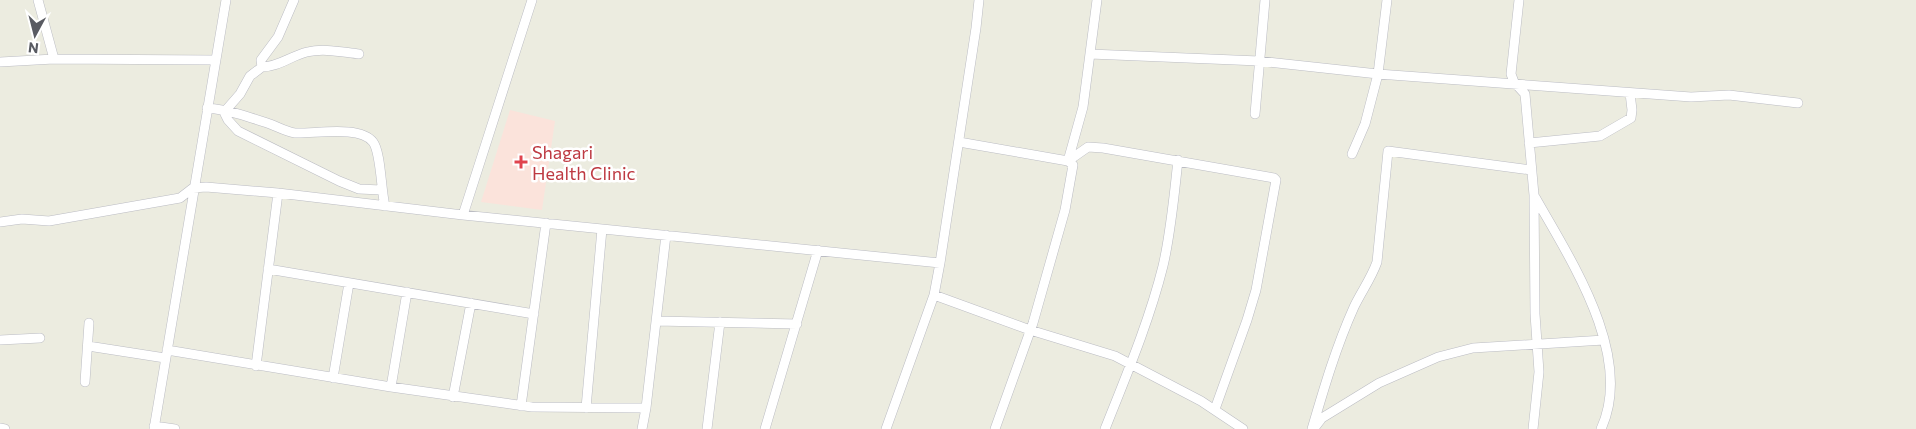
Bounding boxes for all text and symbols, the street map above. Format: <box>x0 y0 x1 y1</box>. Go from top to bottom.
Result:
north arrow <box>10 10 60 60</box>
text: N <box>27 39 40 57</box>
place label: Shagari Health Clinic <box>532 141 636 184</box>
marker: Shagari Health Clinic <box>514 155 528 169</box>

